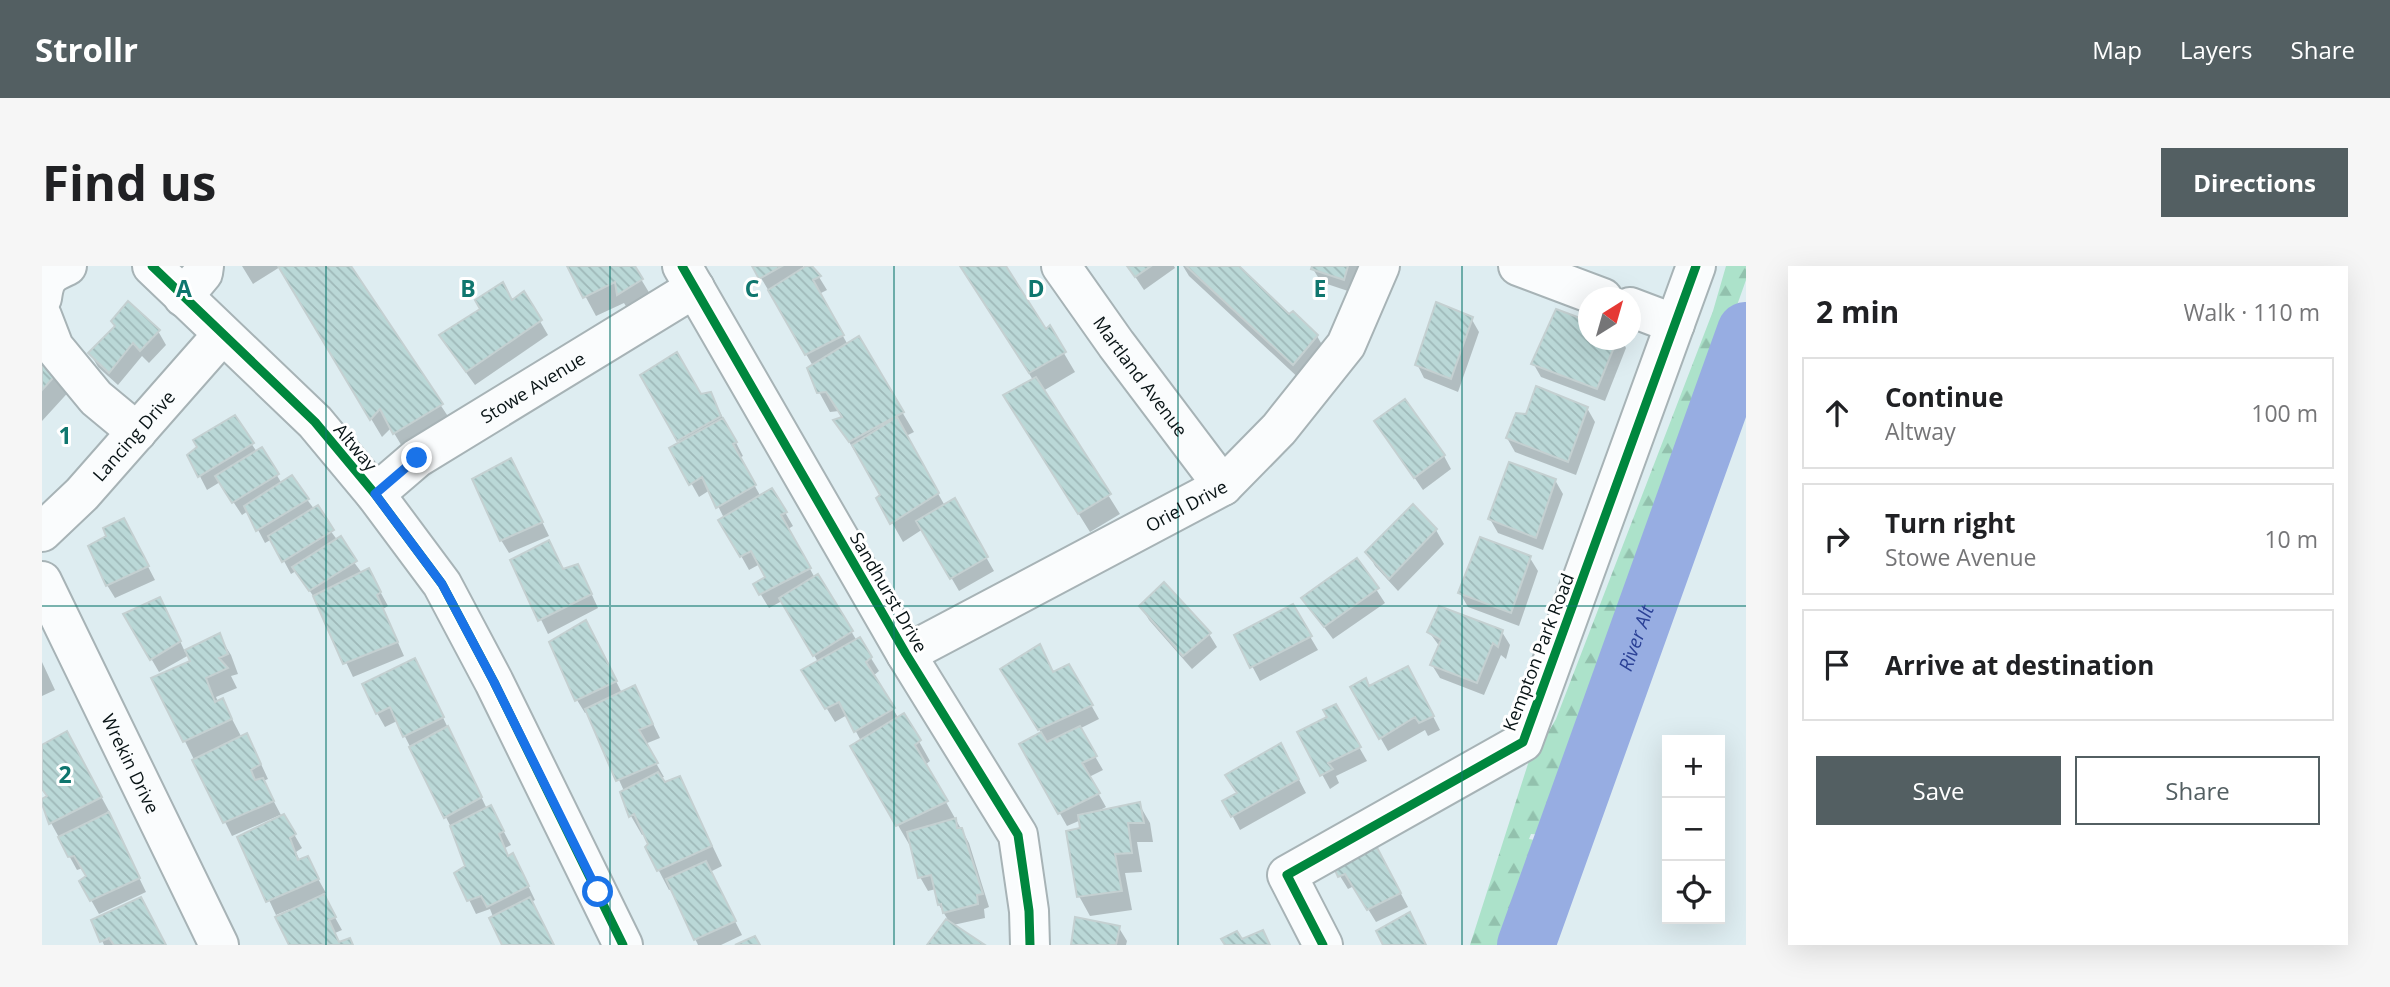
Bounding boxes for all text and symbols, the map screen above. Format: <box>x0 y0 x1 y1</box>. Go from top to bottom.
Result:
text: Strollr <box>35 27 138 72</box>
text: Map <box>2092 33 2142 66</box>
text: Layers <box>2180 33 2253 66</box>
text: Share <box>2291 33 2355 66</box>
button: Directions <box>2161 148 2348 217</box>
text: Find us <box>42 149 216 215</box>
text: A <box>176 272 192 304</box>
text: B <box>460 272 476 304</box>
text: C <box>745 272 759 304</box>
text: D <box>1027 272 1045 304</box>
text: E <box>1314 272 1326 304</box>
north arrow <box>1578 287 1641 350</box>
text: 2 min <box>1816 291 1899 332</box>
text: Walk · 110 m <box>2183 296 2320 328</box>
street label: Martland Avenue <box>1088 311 1193 441</box>
street label: Stowe Avenue <box>476 346 590 428</box>
text: Continue <box>1885 379 2004 415</box>
street label: Lancing Drive <box>87 385 180 486</box>
icon: ahead <box>1818 394 1856 432</box>
text: 100 m <box>2251 397 2318 429</box>
text: Altway <box>1885 415 1956 447</box>
street label: Altway <box>329 418 384 477</box>
text: 1 <box>58 419 72 451</box>
route end <box>401 442 432 473</box>
street label: Oriel Drive <box>1141 474 1231 537</box>
text: Turn right <box>1885 505 2016 541</box>
icon: right <box>1818 520 1856 558</box>
text: 10 m <box>2264 523 2318 555</box>
street label: Sandhurst Drive <box>845 528 933 656</box>
text: Stowe Avenue <box>1885 541 2036 573</box>
street label: Kempton Park Road <box>1497 570 1579 734</box>
water label: River Alt <box>1612 601 1660 675</box>
icon: arrive <box>1818 646 1856 684</box>
text: Arrive at destination <box>1885 647 2154 683</box>
street label: Wrekin Drive <box>96 710 165 817</box>
map controls <box>1662 735 1725 924</box>
button: + <box>1662 735 1725 798</box>
button: Save <box>1816 756 2061 825</box>
button: Share <box>2075 756 2320 825</box>
text: 2 <box>58 758 72 790</box>
button: − <box>1662 798 1725 861</box>
button: locate <box>1662 861 1725 924</box>
route start <box>582 876 613 907</box>

